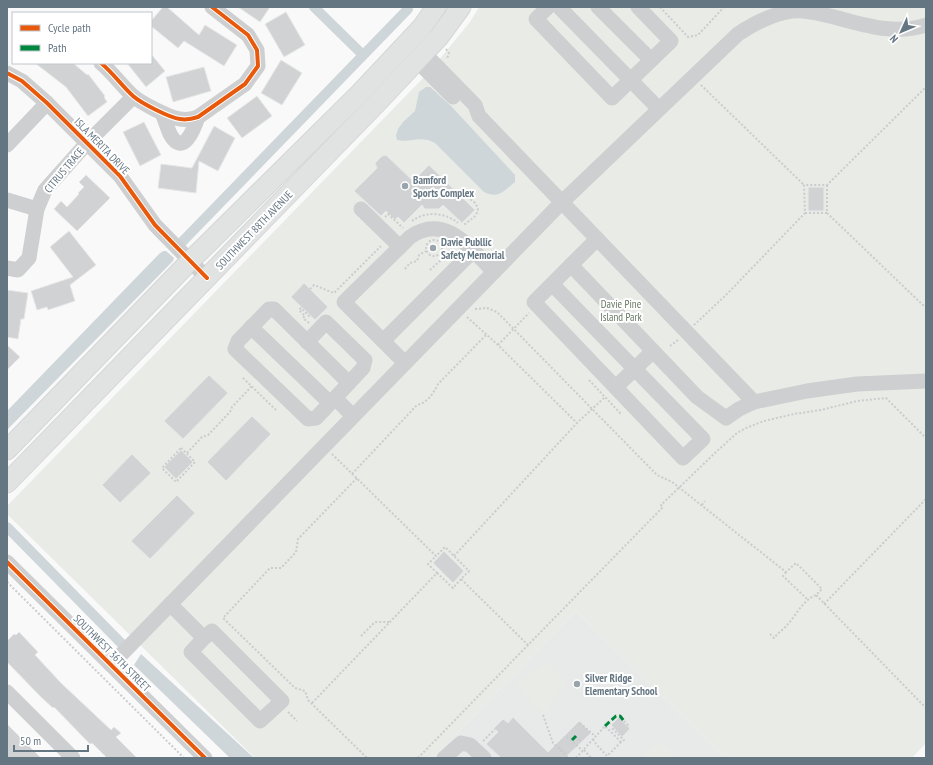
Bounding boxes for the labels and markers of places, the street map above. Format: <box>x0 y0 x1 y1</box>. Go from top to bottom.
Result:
place label: Bamford Sports Complex <box>413 173 474 200</box>
marker: Bamford Sports Complex <box>400 181 410 191</box>
place label: Davie Publlic Safety Memorial <box>441 235 505 262</box>
marker: Davie Publlic Safety Memorial <box>428 243 438 253</box>
place label: Silver Ridge Elementary School <box>585 671 658 698</box>
marker: Silver Ridge Elementary School <box>572 679 582 689</box>

